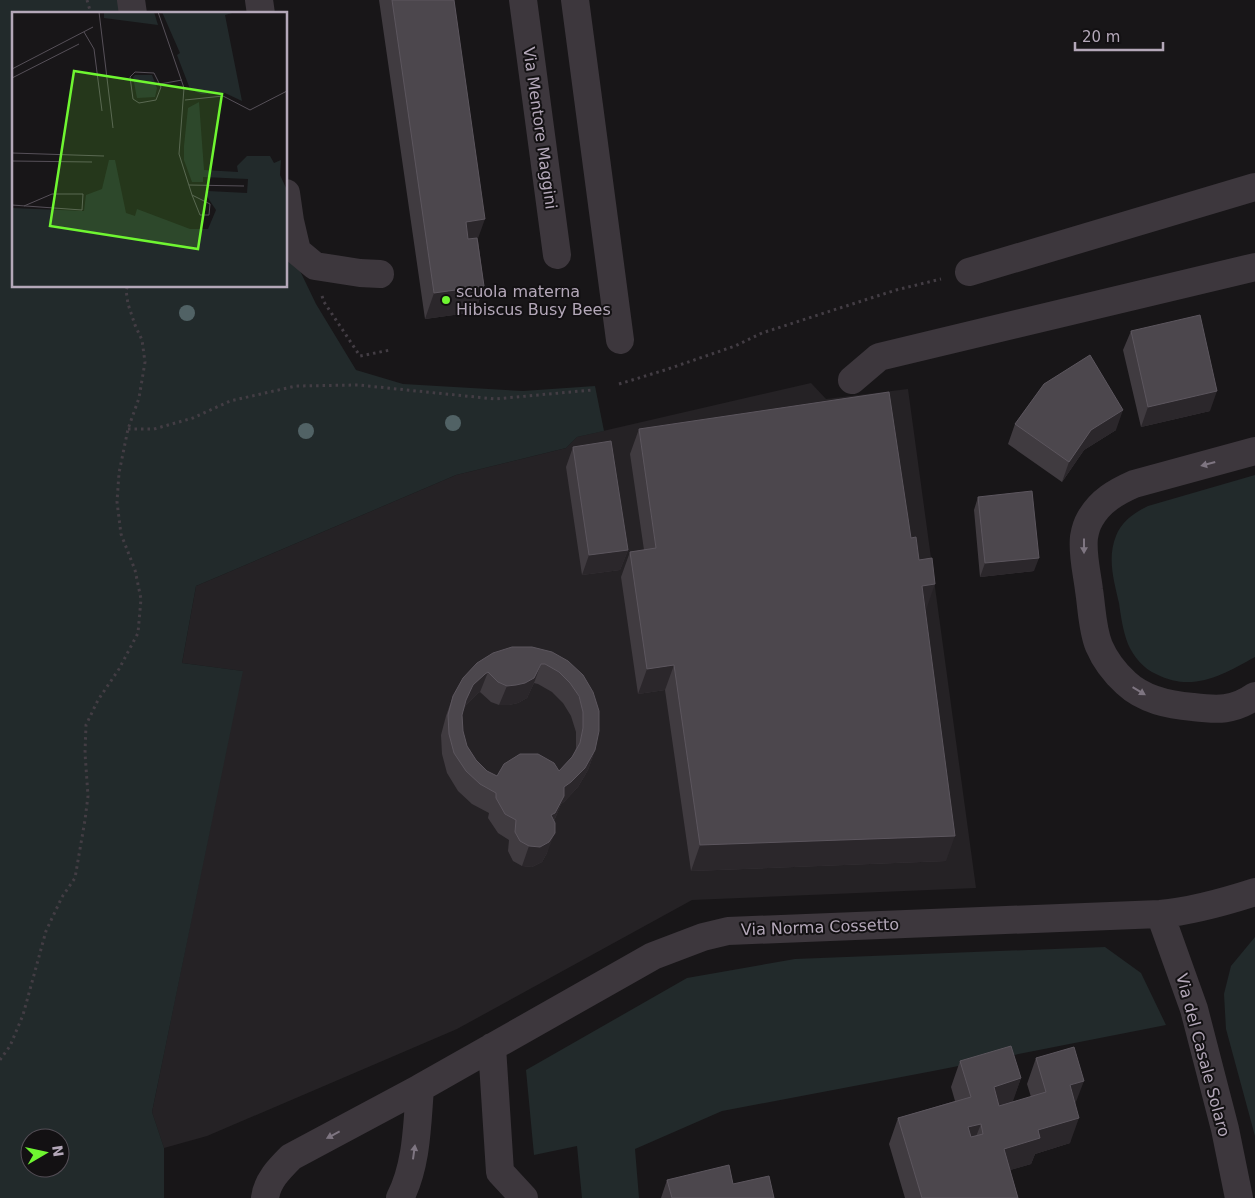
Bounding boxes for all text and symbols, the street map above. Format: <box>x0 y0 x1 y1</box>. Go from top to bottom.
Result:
inset map <box>12 12 288 288</box>
scale bar <box>1075 20 1162 52</box>
text: 20 m <box>1082 28 1120 46</box>
street label: Via Mentore Maggini <box>519 46 561 210</box>
place label: scuola materna Hibiscus Busy Bees <box>456 282 611 319</box>
marker: scuola materna Hibiscus Busy Bees <box>440 294 452 306</box>
one-way arrow <box>1200 460 1216 468</box>
one-way arrow <box>1080 538 1088 554</box>
one-way arrow <box>1132 687 1145 696</box>
street label: Via Norma Cossetto <box>741 915 899 939</box>
street label: Via del Casale Solaro <box>1172 971 1234 1139</box>
north arrow <box>20 1128 70 1178</box>
one-way arrow <box>326 1131 340 1139</box>
one-way arrow <box>410 1143 418 1159</box>
text: N <box>49 1144 67 1158</box>

